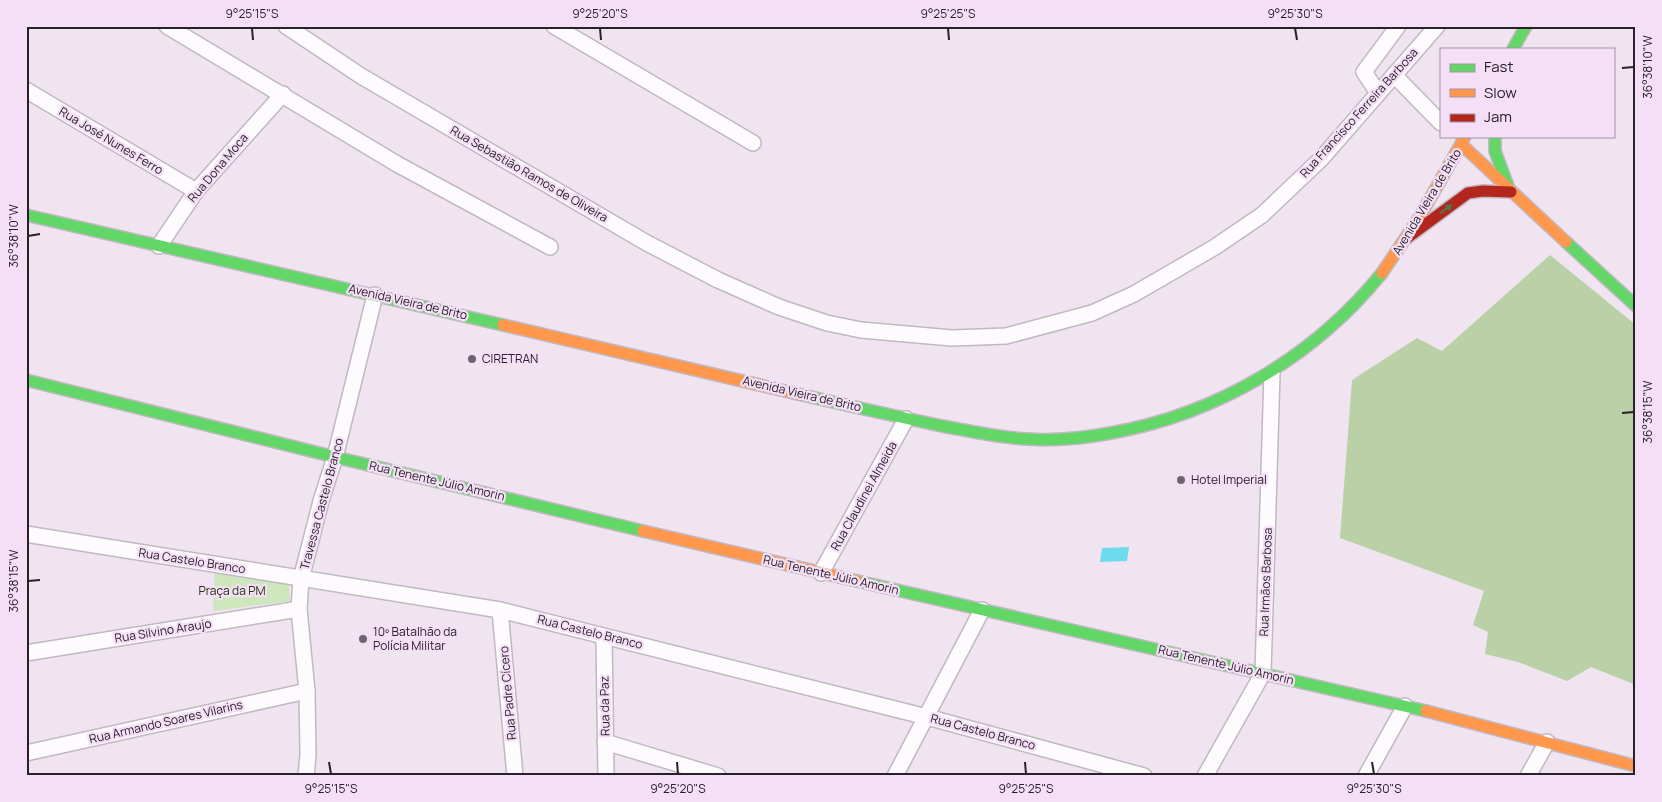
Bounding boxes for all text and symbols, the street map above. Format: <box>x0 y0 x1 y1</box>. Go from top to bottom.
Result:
text: 9°25'15"S <box>226 5 278 22</box>
text: 9°25'20"S <box>572 5 628 22</box>
text: 9°25'25"S <box>920 5 976 22</box>
text: 9°25'30"S <box>1267 5 1323 22</box>
text: 36°38'10"W <box>1639 34 1656 99</box>
street label: Rua Francisco Ferreira Barbosa <box>1296 44 1421 181</box>
legend <box>1440 48 1614 138</box>
text: Fast <box>1484 56 1513 77</box>
text: Slow <box>1484 82 1517 103</box>
street label: Rua José Nunes Ferro <box>56 103 167 178</box>
text: Jam <box>1484 106 1512 127</box>
street label: Rua Sebastião Ramos de Oliveira <box>447 121 611 226</box>
street label: Rua Dona Moca <box>184 129 252 206</box>
street label: Avenida Vieira de Brito <box>1388 145 1465 258</box>
text: 36°38'10"W <box>5 203 22 268</box>
one-way arrow <box>1439 204 1452 215</box>
street label: Avenida Vieira de Brito <box>347 280 469 323</box>
place label: CIRETRAN <box>482 350 538 367</box>
marker: CIRETRAN <box>466 353 478 365</box>
street label: Avenida Vieira de Brito <box>741 372 863 415</box>
text: 36°38'15"W <box>1639 380 1656 444</box>
street label: Travessa Castelo Branco <box>296 436 347 572</box>
street label: Rua Claudinei Almeida <box>826 438 901 553</box>
street label: Rua Tenente Júlio Amorin <box>368 457 507 504</box>
place label: Hotel Imperial <box>1191 471 1267 488</box>
marker: Hotel Imperial <box>1175 474 1187 486</box>
street label: Rua Irmãos Barbosa <box>1255 527 1276 637</box>
street label: Rua Castelo Branco <box>137 544 247 577</box>
text: 36°38'15"W <box>5 549 22 613</box>
street label: Rua Tenente Júlio Amorin <box>762 551 901 598</box>
park label: Praça da PM <box>198 582 266 599</box>
street label: Rua Castelo Branco <box>536 610 645 653</box>
street label: Rua Silvino Araujo <box>113 614 213 647</box>
place label: 10º Batalhão da Polícia Militar <box>373 623 457 654</box>
marker: 10º Batalhão da Polícia Militar <box>357 633 369 645</box>
street label: Rua Tenente Júlio Amorin <box>1157 641 1296 688</box>
street label: Rua Padre Cícero <box>495 645 520 741</box>
street label: Rua da Paz <box>595 676 614 736</box>
street label: Rua Armando Soares Vilarins <box>87 696 244 747</box>
street label: Rua Castelo Branco <box>929 709 1037 754</box>
text: 9°25'15"S <box>305 780 357 797</box>
text: 9°25'20"S <box>650 780 706 797</box>
text: 9°25'25"S <box>998 780 1054 797</box>
text: 9°25'30"S <box>1346 780 1402 797</box>

